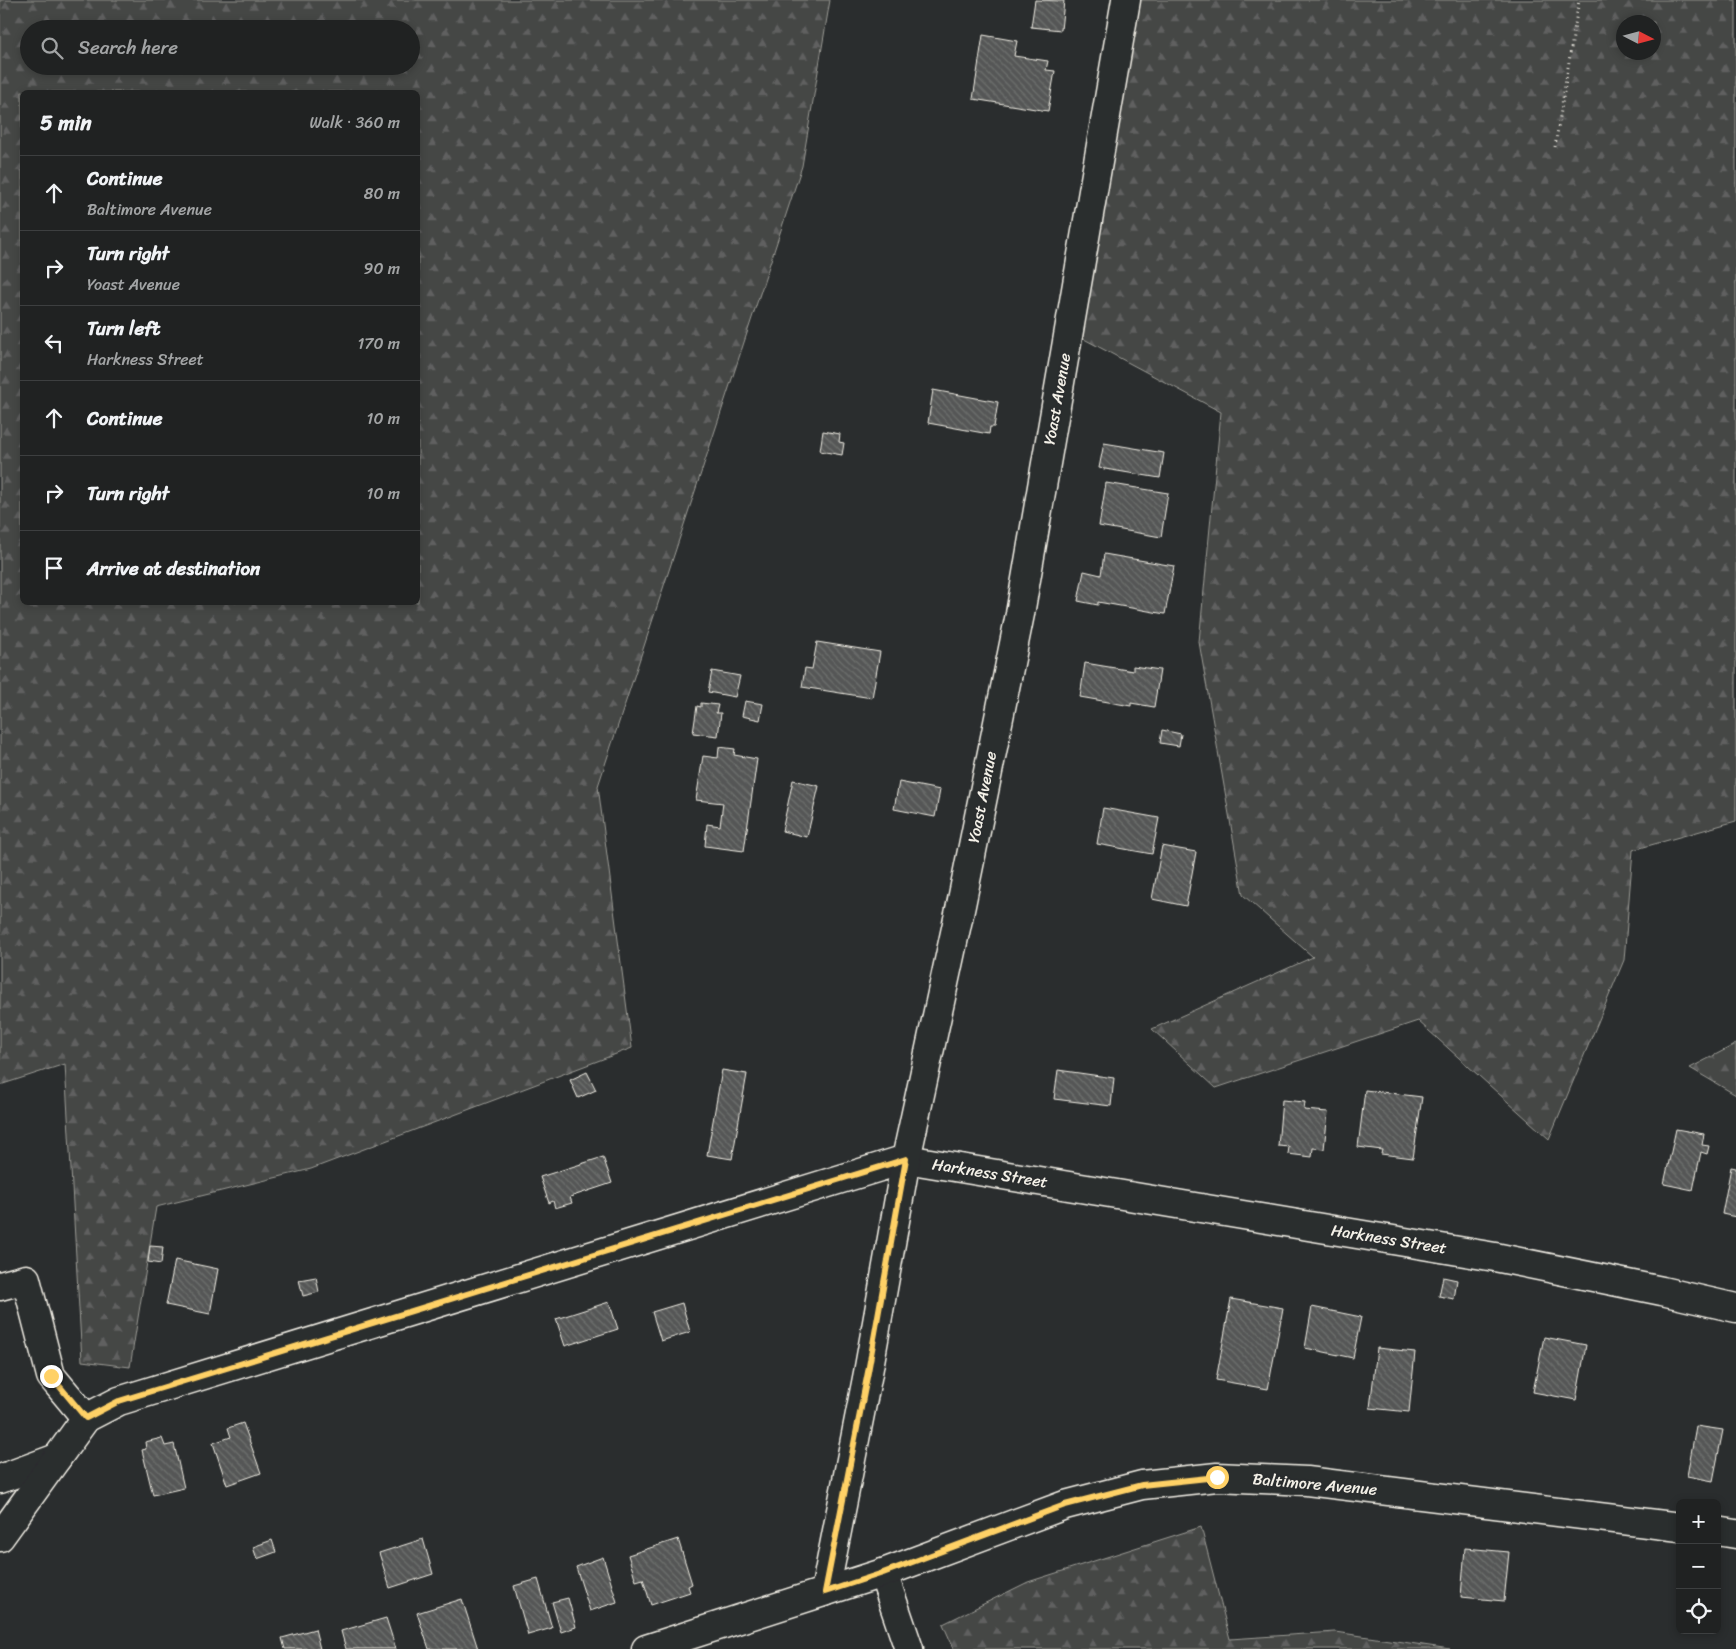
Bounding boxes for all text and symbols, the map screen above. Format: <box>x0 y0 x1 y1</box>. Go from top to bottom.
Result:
north arrow <box>1616 15 1661 60</box>
search box <box>20 20 420 75</box>
text: Search here <box>78 31 178 64</box>
icon: search <box>38 34 66 62</box>
text: 5 min <box>40 104 92 142</box>
text: Walk · 360 m <box>310 108 400 137</box>
text: Continue <box>87 162 163 195</box>
icon: ahead <box>40 179 68 207</box>
text: 80 m <box>364 179 400 208</box>
text: Baltimore Avenue <box>87 195 212 224</box>
text: Turn right <box>87 237 169 270</box>
icon: right <box>40 254 68 282</box>
text: 90 m <box>364 254 400 283</box>
text: Yoast Avenue <box>87 270 180 299</box>
text: Turn left <box>87 312 160 345</box>
icon: left <box>40 329 68 357</box>
text: 170 m <box>357 329 400 358</box>
text: Harkness Street <box>87 345 204 374</box>
street label: Yoast Avenue <box>1035 351 1079 447</box>
text: Continue <box>87 402 163 435</box>
icon: ahead <box>40 404 68 432</box>
text: 10 m <box>367 404 400 433</box>
text: Turn right <box>87 477 169 510</box>
icon: right <box>40 479 68 507</box>
text: 10 m <box>367 479 400 508</box>
text: Arrive at destination <box>87 552 260 585</box>
icon: arrive <box>40 554 68 582</box>
street label: Yoast Avenue <box>959 749 1005 845</box>
street label: Harkness Street <box>930 1150 1050 1196</box>
street label: Harkness Street <box>1329 1216 1449 1262</box>
route end <box>40 1365 63 1388</box>
street label: Baltimore Avenue <box>1252 1464 1378 1504</box>
route start <box>1206 1466 1229 1489</box>
map controls <box>1676 1499 1721 1634</box>
button: + <box>1676 1499 1721 1544</box>
button: − <box>1676 1544 1721 1589</box>
button: locate <box>1676 1589 1721 1634</box>

